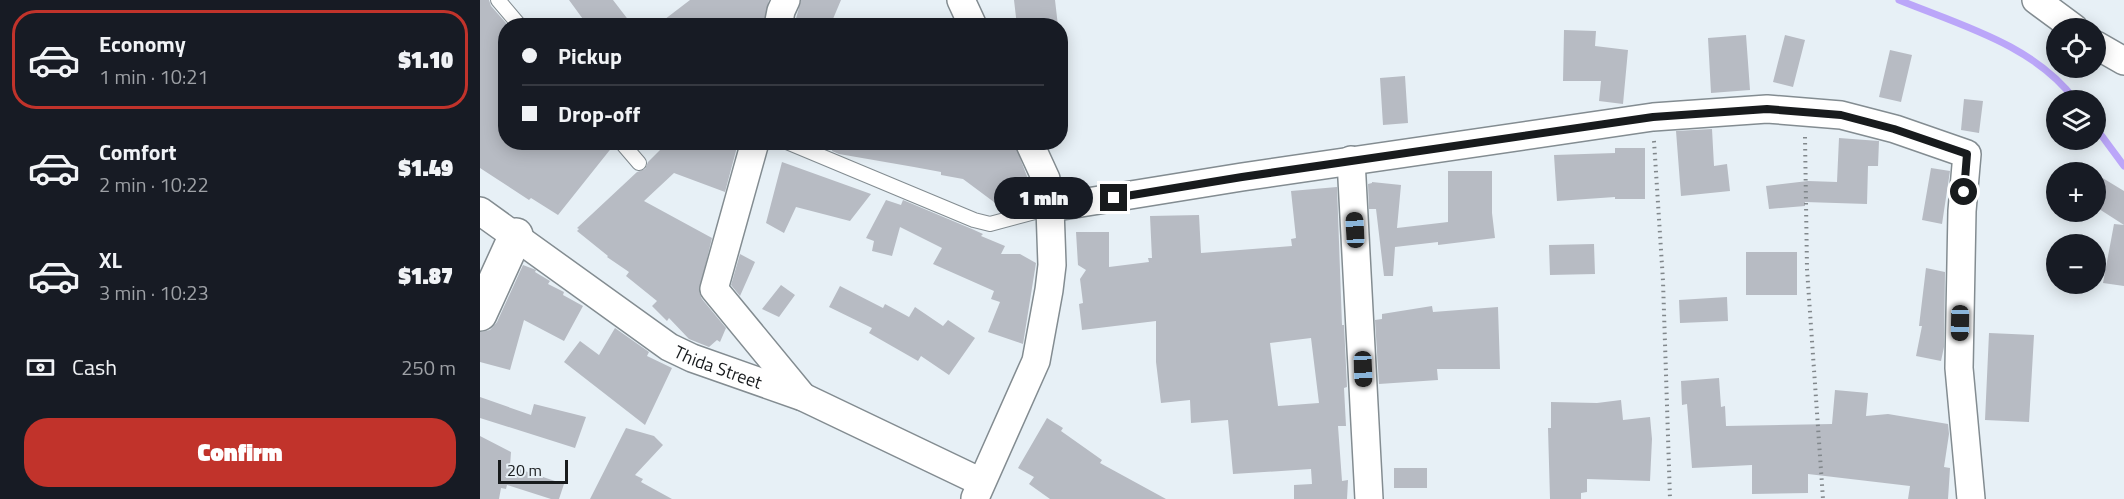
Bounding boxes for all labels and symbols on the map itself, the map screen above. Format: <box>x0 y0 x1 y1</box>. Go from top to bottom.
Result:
callout: 1 min <box>994 177 1093 219</box>
route start <box>1950 178 1977 205</box>
route end <box>1100 184 1127 211</box>
car <box>1345 212 1365 248</box>
car <box>1951 305 1969 341</box>
street label: Thida Street <box>670 338 767 395</box>
car <box>1353 351 1373 387</box>
scale bar <box>498 457 568 484</box>

